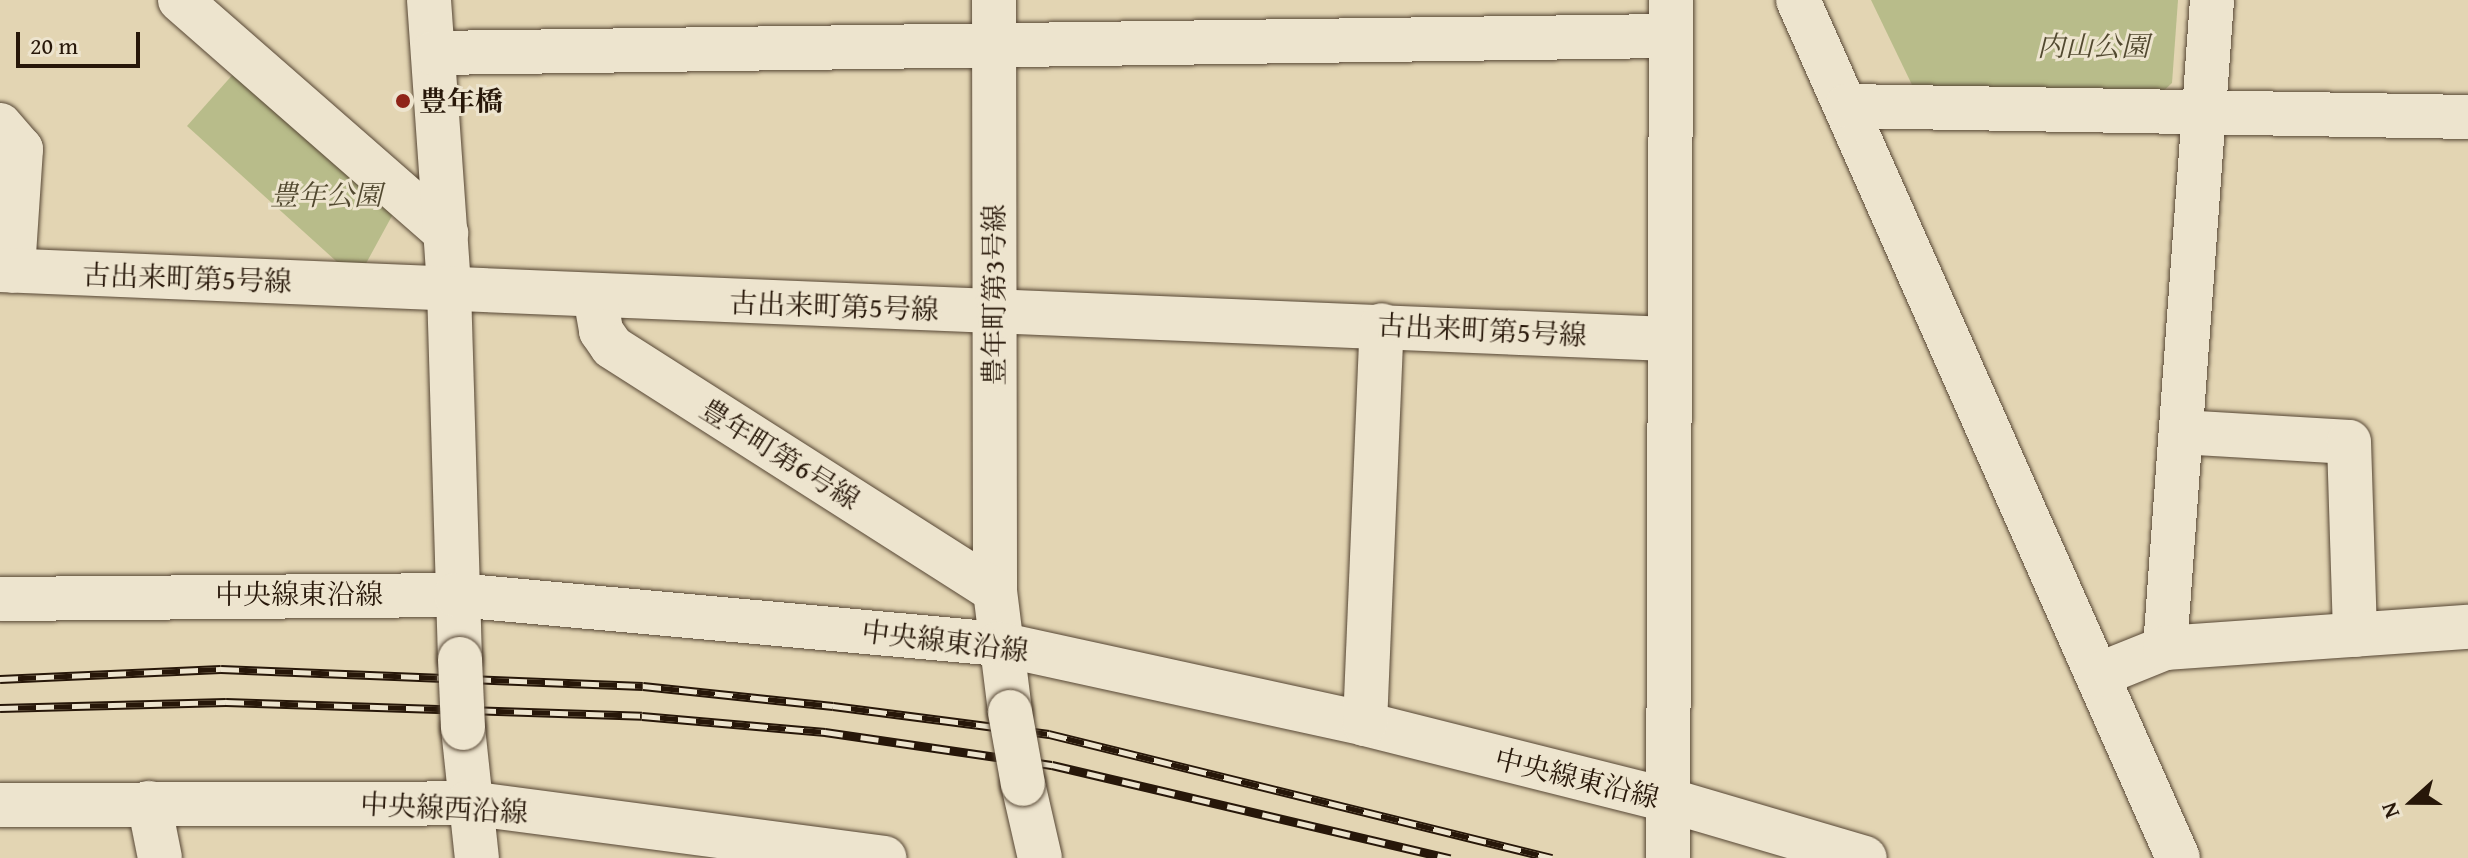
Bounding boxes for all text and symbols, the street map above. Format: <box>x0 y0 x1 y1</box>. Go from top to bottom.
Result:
scale bar <box>20 16 144 66</box>
text: 20 m <box>30 28 78 63</box>
park label: 内山公園 <box>2037 29 2149 63</box>
place label: 豊年橋 <box>419 84 503 118</box>
marker: 豊年橋 <box>394 92 412 110</box>
park label: 豊年公園 <box>270 178 382 212</box>
street label: 豊年町第3号線 <box>977 204 1011 386</box>
street label: 古出来町第5号線 <box>82 258 292 298</box>
street label: 古出来町第5号線 <box>729 286 939 326</box>
street label: 古出来町第5号線 <box>1377 308 1587 352</box>
street label: 豊年町第6号線 <box>694 392 866 516</box>
street label: 中央線東沿線 <box>215 577 383 611</box>
street label: 中央線東沿線 <box>860 614 1030 668</box>
street label: 中央線東沿線 <box>1491 741 1663 815</box>
north arrow <box>2372 762 2452 842</box>
street label: 中央線西沿線 <box>359 787 529 829</box>
text: N <box>2372 798 2407 823</box>

